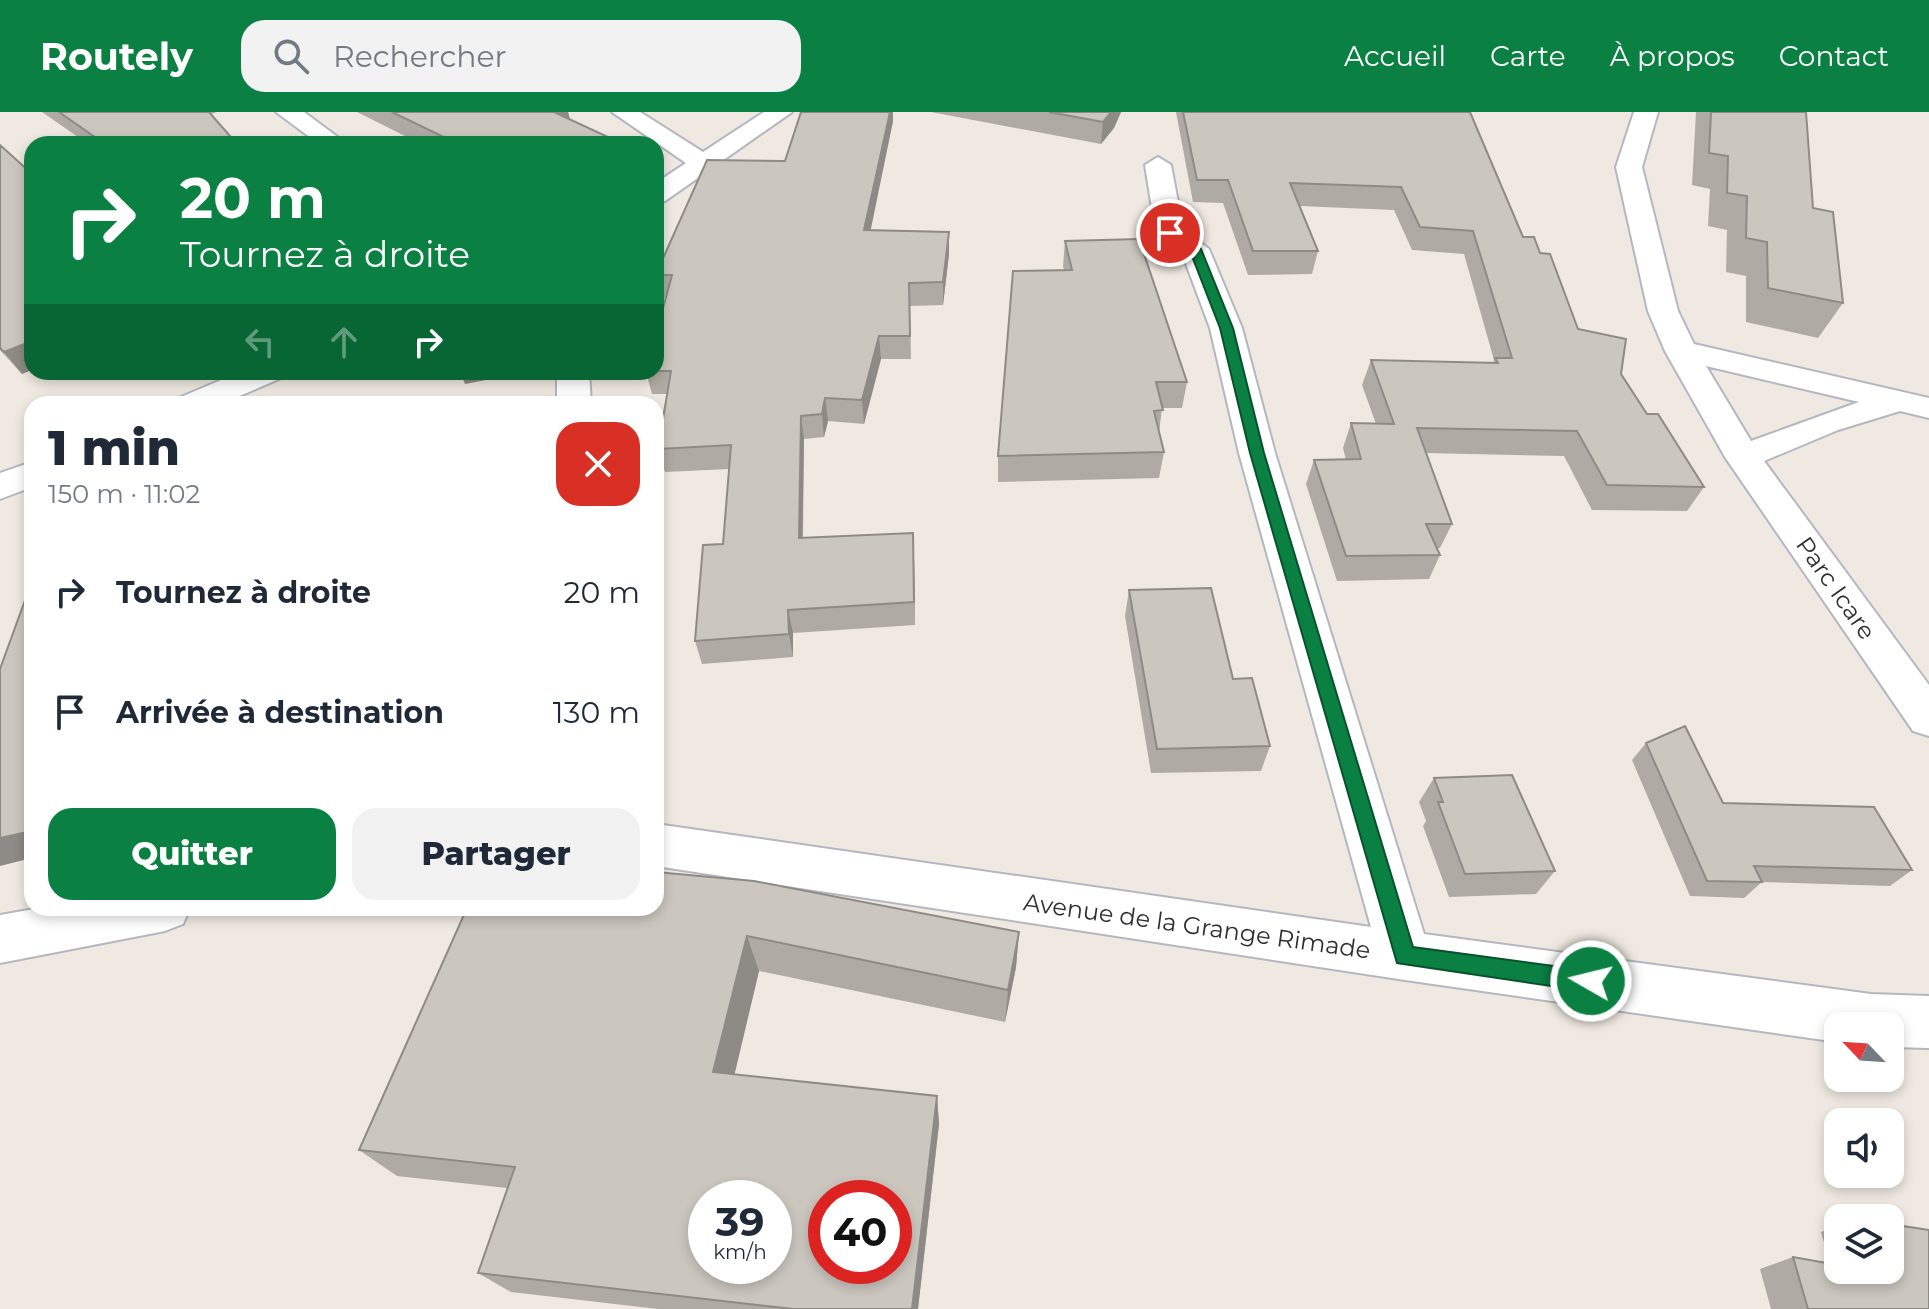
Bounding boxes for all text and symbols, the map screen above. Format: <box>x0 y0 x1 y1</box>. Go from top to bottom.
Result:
search box <box>241 20 801 92</box>
text: Routely <box>40 33 193 80</box>
icon: search <box>269 34 313 78</box>
text: Rechercher <box>333 38 507 75</box>
text: Accueil <box>1344 39 1446 73</box>
text: Carte <box>1490 39 1566 73</box>
text: À propos <box>1610 39 1735 73</box>
text: Contact <box>1779 39 1889 73</box>
text: 20 m <box>180 164 326 232</box>
icon: right <box>48 168 152 272</box>
pin <box>1136 199 1204 267</box>
icon: arrive <box>1148 211 1192 255</box>
text: Tournez à droite <box>180 232 470 276</box>
icon: left <box>238 320 282 364</box>
icon: ahead <box>322 320 366 364</box>
icon: right <box>406 320 450 364</box>
text: 1 min <box>48 419 180 477</box>
button: close <box>556 422 640 506</box>
text: 150 m · 11:02 <box>48 478 200 510</box>
street label: Parc Icare <box>1790 531 1882 645</box>
icon: right <box>48 570 92 614</box>
text: Tournez à droite <box>116 574 371 611</box>
text: 20 m <box>563 574 640 611</box>
icon: arrive <box>48 690 92 734</box>
text: Arrivée à destination <box>116 694 444 731</box>
text: 130 m <box>553 694 640 731</box>
button: Quitter <box>48 808 336 900</box>
button: Partager <box>352 808 640 900</box>
street label: Avenue de la Grange Rimade <box>1022 887 1372 965</box>
position arrow <box>1549 939 1633 1023</box>
north arrow <box>1824 1012 1904 1092</box>
map controls <box>1824 1012 1904 1284</box>
button: sound <box>1824 1108 1904 1188</box>
speed limit sign: 40 <box>808 1180 912 1284</box>
text: 39 <box>715 1197 765 1246</box>
button: layers <box>1824 1204 1904 1284</box>
text: km/h <box>713 1240 767 1264</box>

